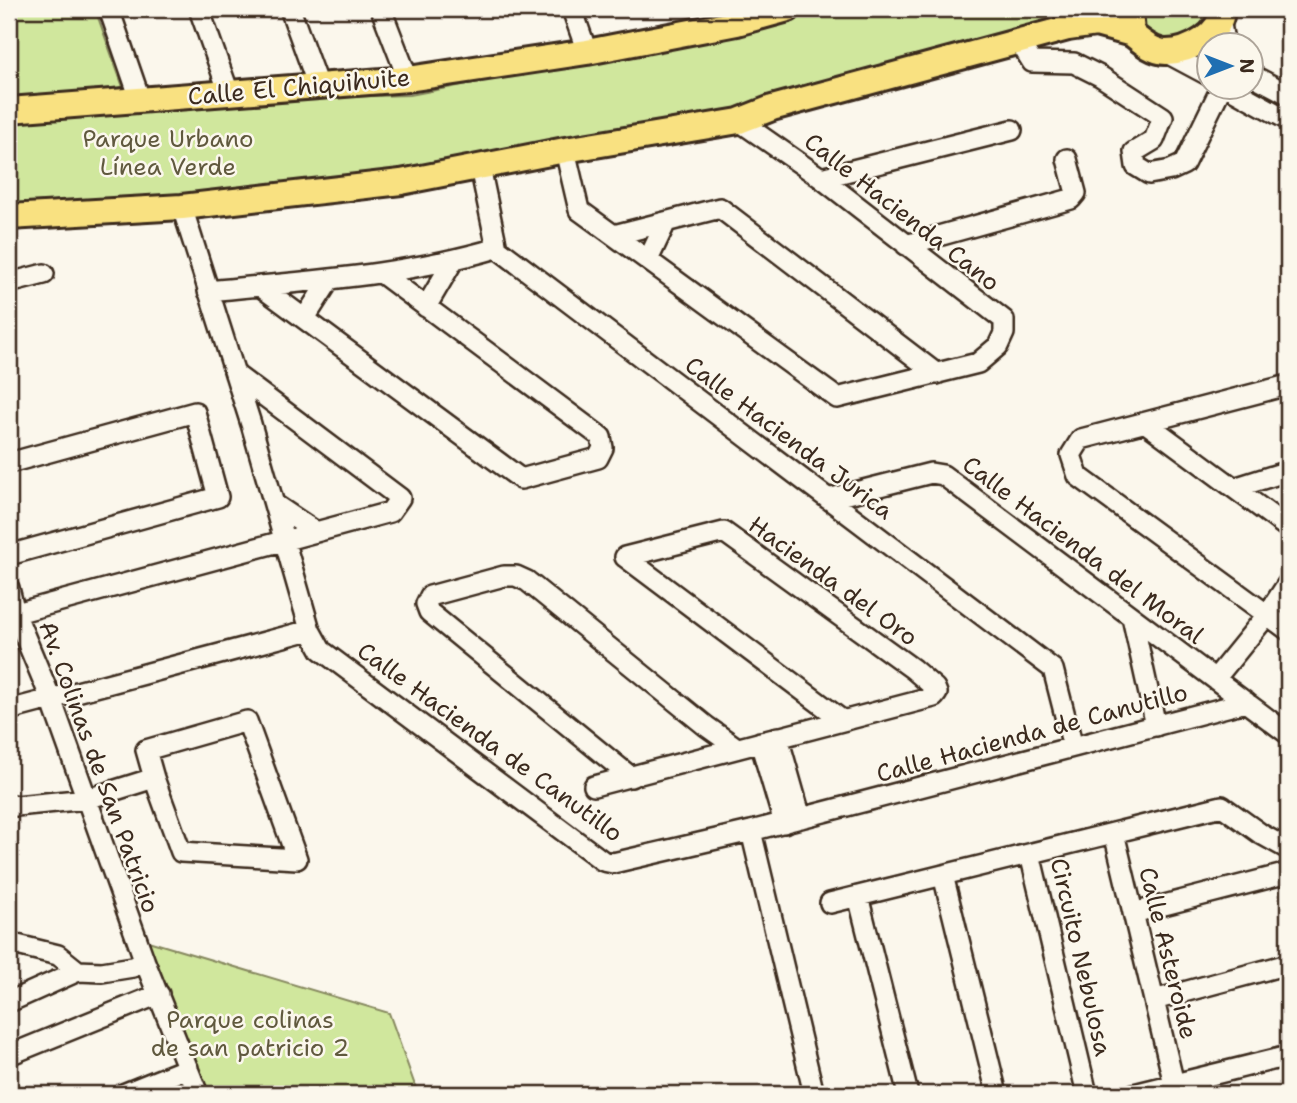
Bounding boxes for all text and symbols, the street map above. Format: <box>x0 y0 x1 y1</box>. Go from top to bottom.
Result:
north arrow <box>1196 32 1266 102</box>
text: N <box>1234 58 1259 74</box>
street label: Calle El Chiquihuite <box>186 61 412 113</box>
park label: Parque Urbano Línea Verde <box>82 123 254 183</box>
street label: Calle Hacienda Cano <box>798 126 1006 298</box>
street label: Calle Hacienda Jurica <box>678 349 900 527</box>
street label: Calle Hacienda del Moral <box>956 449 1211 652</box>
street label: Hacienda del Oro <box>742 509 924 653</box>
street label: Av. Colinas de San Patricio <box>31 617 167 917</box>
street label: Calle Hacienda de Canutillo <box>351 635 629 849</box>
street label: Calle Hacienda de Canutillo <box>873 676 1191 790</box>
street label: Circuito Nebulosa <box>1043 855 1119 1059</box>
street label: Calle Asteroide <box>1131 864 1205 1042</box>
park label: Parque colinas de san patricio 2 <box>151 1004 349 1064</box>

